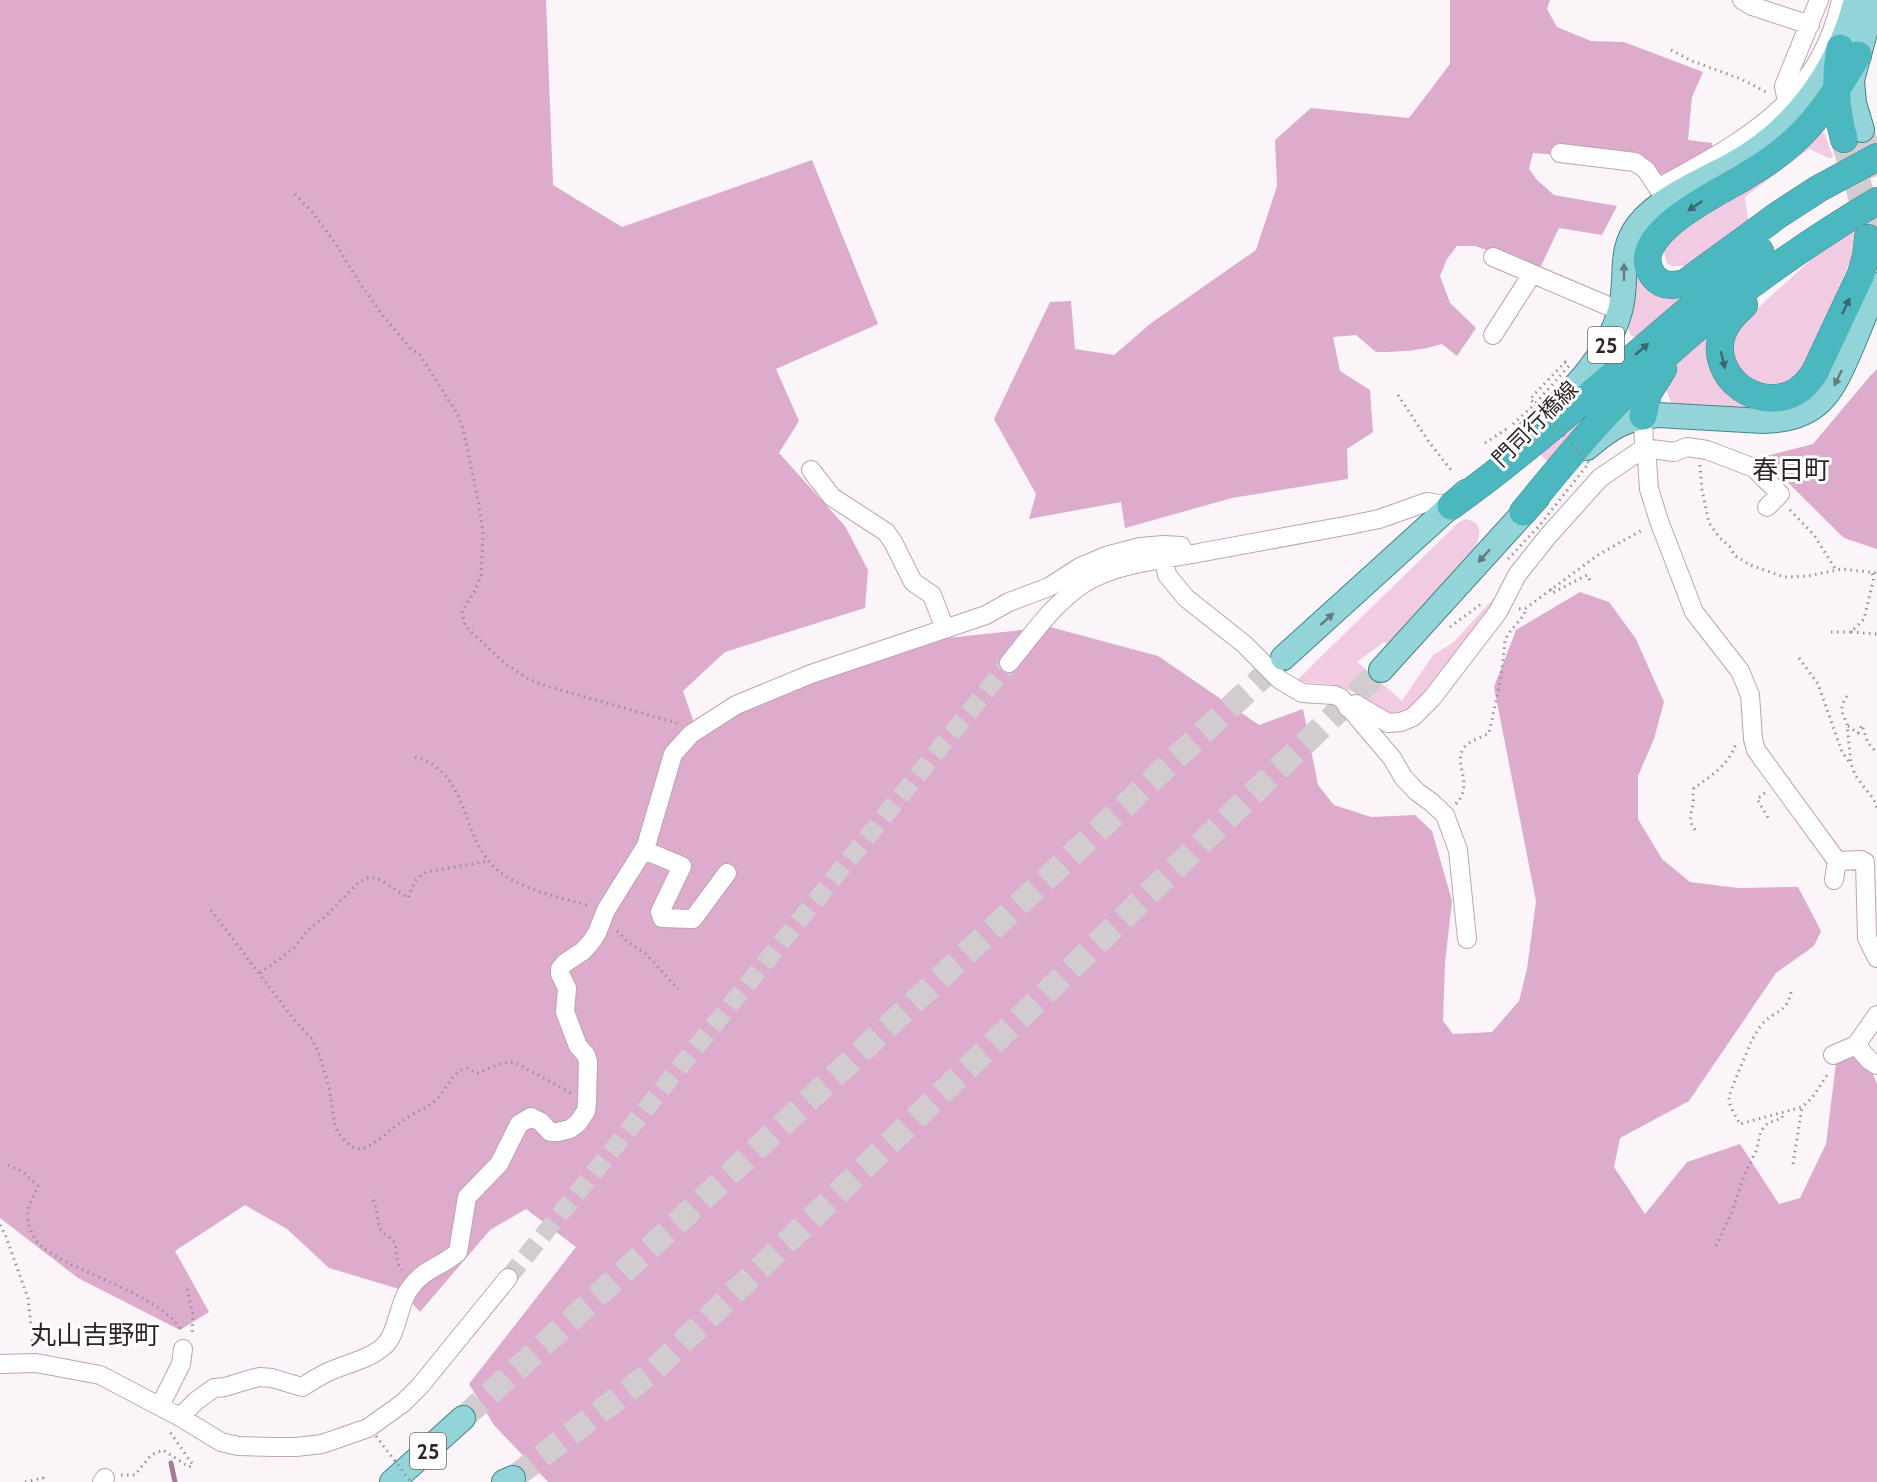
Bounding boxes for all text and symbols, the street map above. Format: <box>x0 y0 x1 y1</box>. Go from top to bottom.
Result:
one-way arrow <box>1686 201 1703 212</box>
one-way arrow <box>1619 263 1629 282</box>
one-way arrow <box>1842 297 1852 315</box>
road number: 25 <box>1588 327 1624 363</box>
one-way arrow <box>1634 343 1649 356</box>
one-way arrow <box>1718 351 1728 369</box>
one-way arrow <box>1833 369 1842 386</box>
street label: 門司行橋線 <box>1487 376 1583 472</box>
district label: 春日町 <box>1752 454 1830 486</box>
one-way arrow <box>1478 548 1491 563</box>
one-way arrow <box>1319 613 1334 626</box>
district label: 丸山吉野町 <box>30 1319 160 1351</box>
road number: 25 <box>410 1433 446 1469</box>

